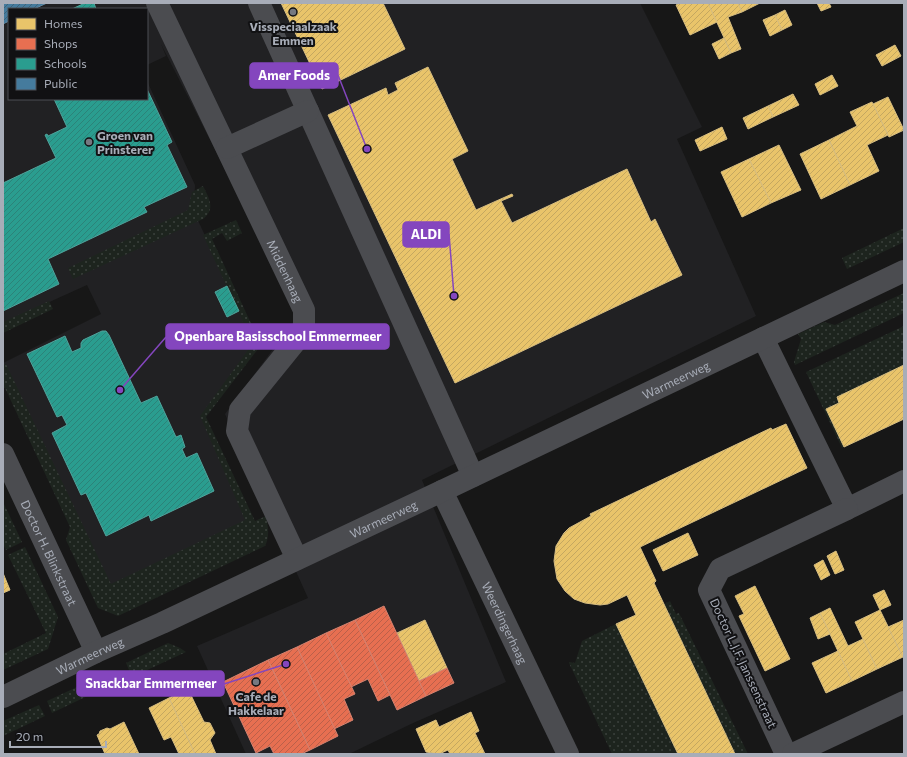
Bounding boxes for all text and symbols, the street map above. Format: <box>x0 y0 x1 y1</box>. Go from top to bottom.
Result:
marker: Visspeciaalzaak Emmen <box>288 7 298 17</box>
legend <box>8 8 148 100</box>
text: Homes <box>44 16 82 30</box>
place label: Visspeciaalzaak Emmen <box>249 19 337 47</box>
text: Shops <box>44 36 78 50</box>
text: Schools <box>44 56 87 70</box>
callout: Amer Foods <box>250 63 338 88</box>
text: Amer Foods <box>258 67 330 83</box>
text: Public <box>44 76 77 90</box>
place label: Groen van Prinsterer <box>97 128 153 156</box>
marker: Groen van Prinsterer <box>84 137 94 147</box>
callout: ALDI <box>403 222 449 247</box>
text: ALDI <box>411 226 441 242</box>
street label: Middenhaag <box>264 237 306 305</box>
callout: Openbare Basisschool Emmermeer <box>166 324 389 349</box>
text: Openbare Basisschool Emmermeer <box>174 328 382 344</box>
street label: Warmeerweg <box>640 357 712 402</box>
street label: Warmeerweg <box>347 497 420 541</box>
street label: Doctor H. Blinkstraat <box>19 498 80 608</box>
street label: Weerdingerhaag <box>480 579 531 666</box>
street label: Doctor L.J.F. Janssenstraat <box>707 596 780 730</box>
street label: Warmeerweg <box>54 634 126 677</box>
callout: Snackbar Emmermeer <box>77 671 224 696</box>
text: Snackbar Emmermeer <box>85 675 217 691</box>
marker: Cafe de Hakkelaar <box>251 677 261 687</box>
place label: Cafe de Hakkelaar <box>228 689 284 717</box>
scale bar <box>10 723 106 749</box>
text: 20 m <box>16 729 43 743</box>

